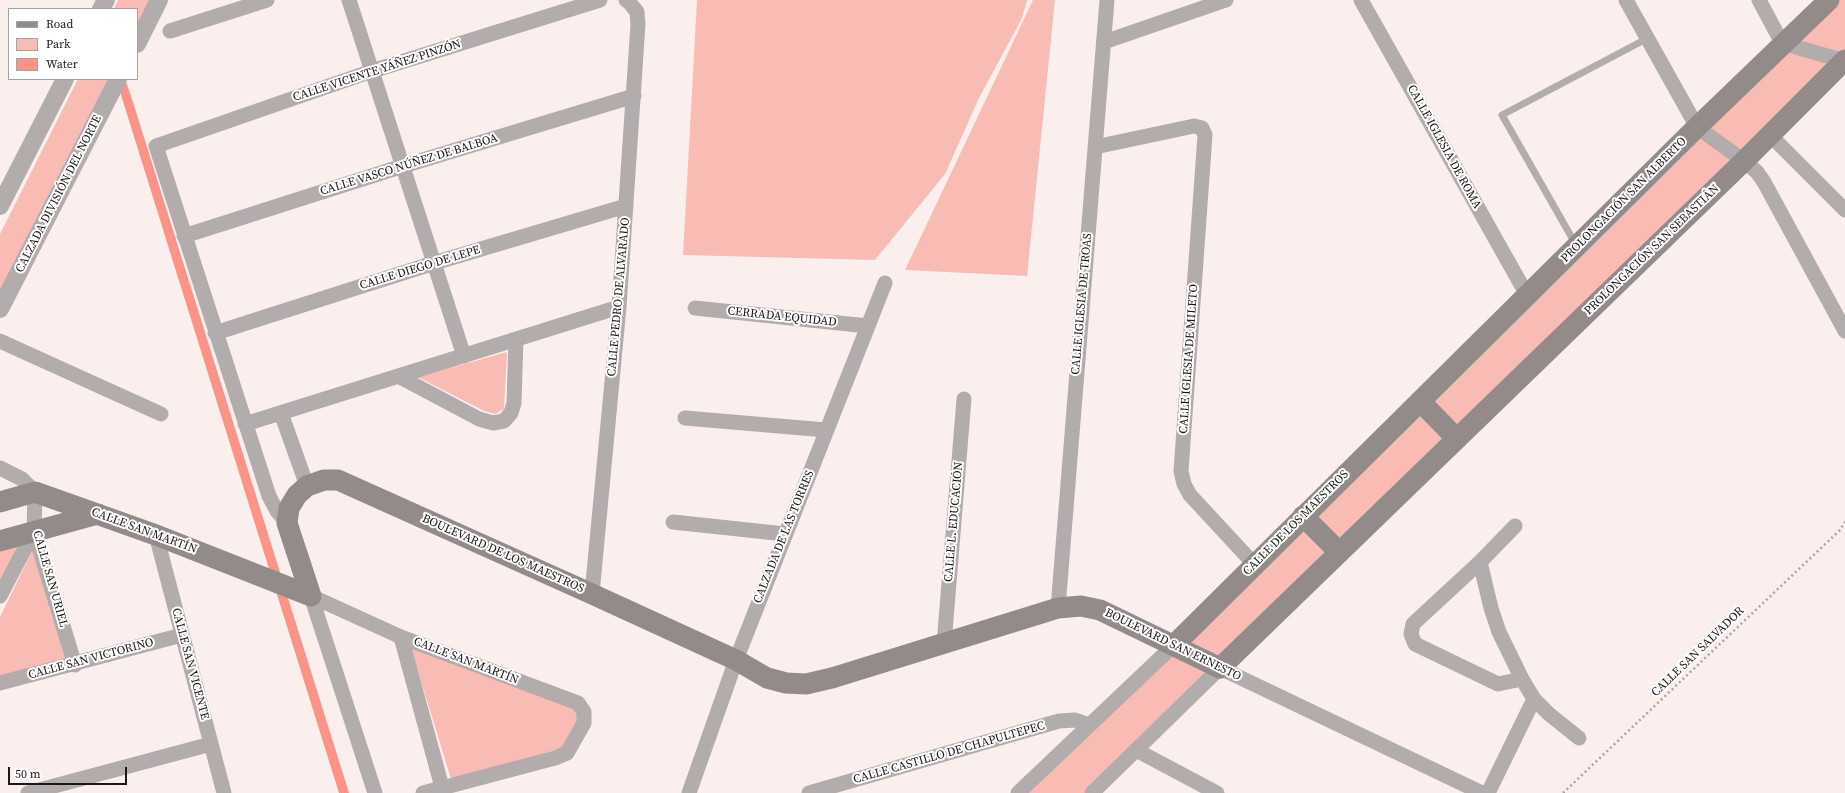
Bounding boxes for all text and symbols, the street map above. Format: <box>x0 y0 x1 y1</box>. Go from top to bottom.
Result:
legend <box>8 8 138 80</box>
text: Road <box>46 16 73 32</box>
text: Park <box>46 36 71 52</box>
street label: CALLE VICENTE YÁÑEZ PINZÓN <box>291 37 463 105</box>
text: Water <box>46 56 78 72</box>
street label: CALLE IGLESIA DE ROMA <box>1404 82 1484 212</box>
street label: CALZADA DIVISIÓN DEL NORTE <box>13 113 105 275</box>
street label: CALLE VASCO NÚÑEZ DE BALBOA <box>318 131 500 199</box>
street label: PROLONGACIÓN SAN ALBERTO <box>1558 134 1690 266</box>
street label: PROLONGACIÓN SAN SEBASTIÁN <box>1582 182 1722 318</box>
street label: CALLE PEDRO DE ALVARADO <box>605 217 633 377</box>
street label: CALLE IGLESIA DE TROAS <box>1069 233 1095 375</box>
street label: CALLE DIEGO DE LEPE <box>358 243 482 293</box>
street label: CALLE IGLESIA DE MILETO <box>1177 284 1201 434</box>
street label: CERRADA EQUIDAD <box>727 304 837 330</box>
street label: CALLE L. EDUCACIÓN <box>942 461 966 583</box>
street label: CALLE DE LOS MAESTROS <box>1240 467 1352 579</box>
street label: CALZADA DE LAS TORRES <box>751 468 817 606</box>
street label: CALLE SAN MARTÍN <box>89 505 199 557</box>
street label: BOULEVARD DE LOS MAESTROS <box>420 512 586 596</box>
street label: CALLE SAN URIEL <box>29 529 71 629</box>
street label: CALLE SAN SALVADOR <box>1649 604 1747 700</box>
street label: BOULEVARD SAN ERNESTO <box>1103 606 1243 684</box>
street label: CALLE SAN VICENTE <box>168 607 212 721</box>
street label: CALLE SAN MARTÍN <box>411 634 521 688</box>
street label: CALLE SAN VICTORINO <box>27 635 155 683</box>
street label: CALLE CASTILLO DE CHAPULTEPEC <box>852 719 1046 787</box>
scale bar <box>10 759 129 785</box>
text: 50 m <box>15 766 41 782</box>

